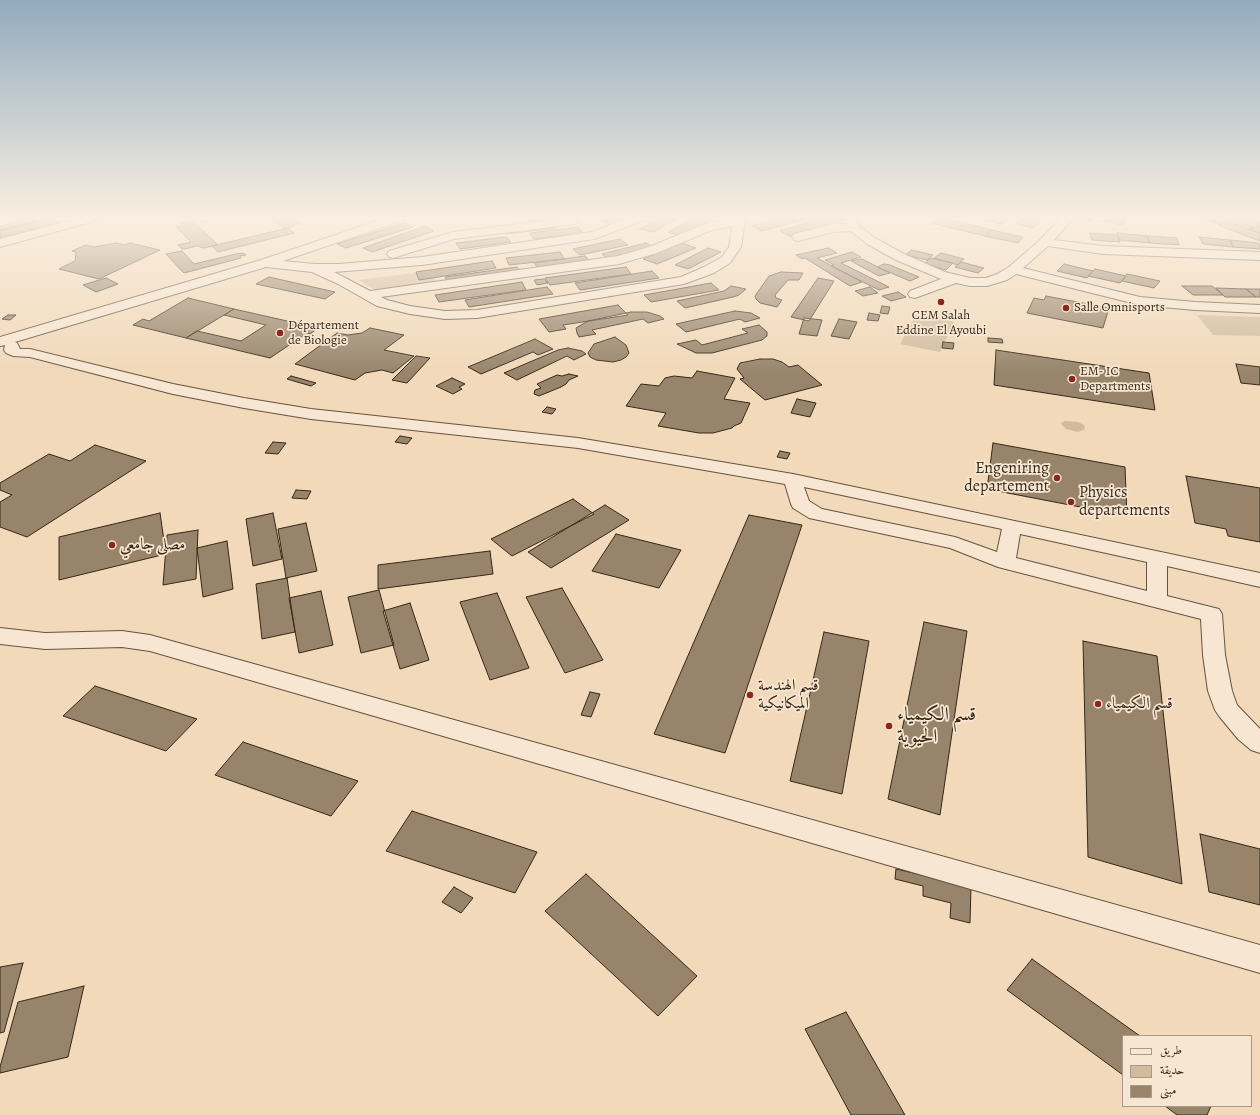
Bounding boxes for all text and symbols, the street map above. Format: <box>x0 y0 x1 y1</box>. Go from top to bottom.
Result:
marker: CEM Salah Eddine El Ayoubi <box>936 297 946 307</box>
place label: Salle Omnisports <box>1074 300 1165 316</box>
marker: Salle Omnisports <box>1061 303 1071 313</box>
place label: CEM Salah Eddine El Ayoubi <box>896 308 986 339</box>
place label: Département de Biologie <box>288 318 359 349</box>
marker: Département de Biologie <box>275 328 285 338</box>
place label: EM- IC Departments <box>1080 364 1150 395</box>
marker: EM- IC Departments <box>1067 374 1077 384</box>
place label: Engeniring departement <box>964 459 1049 497</box>
marker: Engeniring departement <box>1052 473 1062 483</box>
place label: Physics departements <box>1079 483 1170 521</box>
marker: Physics departements <box>1066 497 1076 507</box>
place label: مصلى جامعي <box>120 535 185 555</box>
marker: مصلى جامعي <box>107 540 117 550</box>
place label: قسم الهندسة الميكانيكية <box>758 676 819 714</box>
marker: قسم الهندسة الميكانيكية <box>745 690 755 700</box>
place label: قسم الكيمياء <box>1106 694 1173 714</box>
marker: قسم الكيمياء <box>1093 699 1103 709</box>
place label: قسم الكيمياء الحيوية <box>897 704 976 748</box>
marker: قسم الكيمياء الحيوية <box>884 721 894 731</box>
legend <box>1122 1035 1252 1107</box>
text: طريق <box>1160 1042 1182 1058</box>
text: حديقة <box>1160 1062 1184 1078</box>
text: مبنى <box>1160 1082 1176 1098</box>

